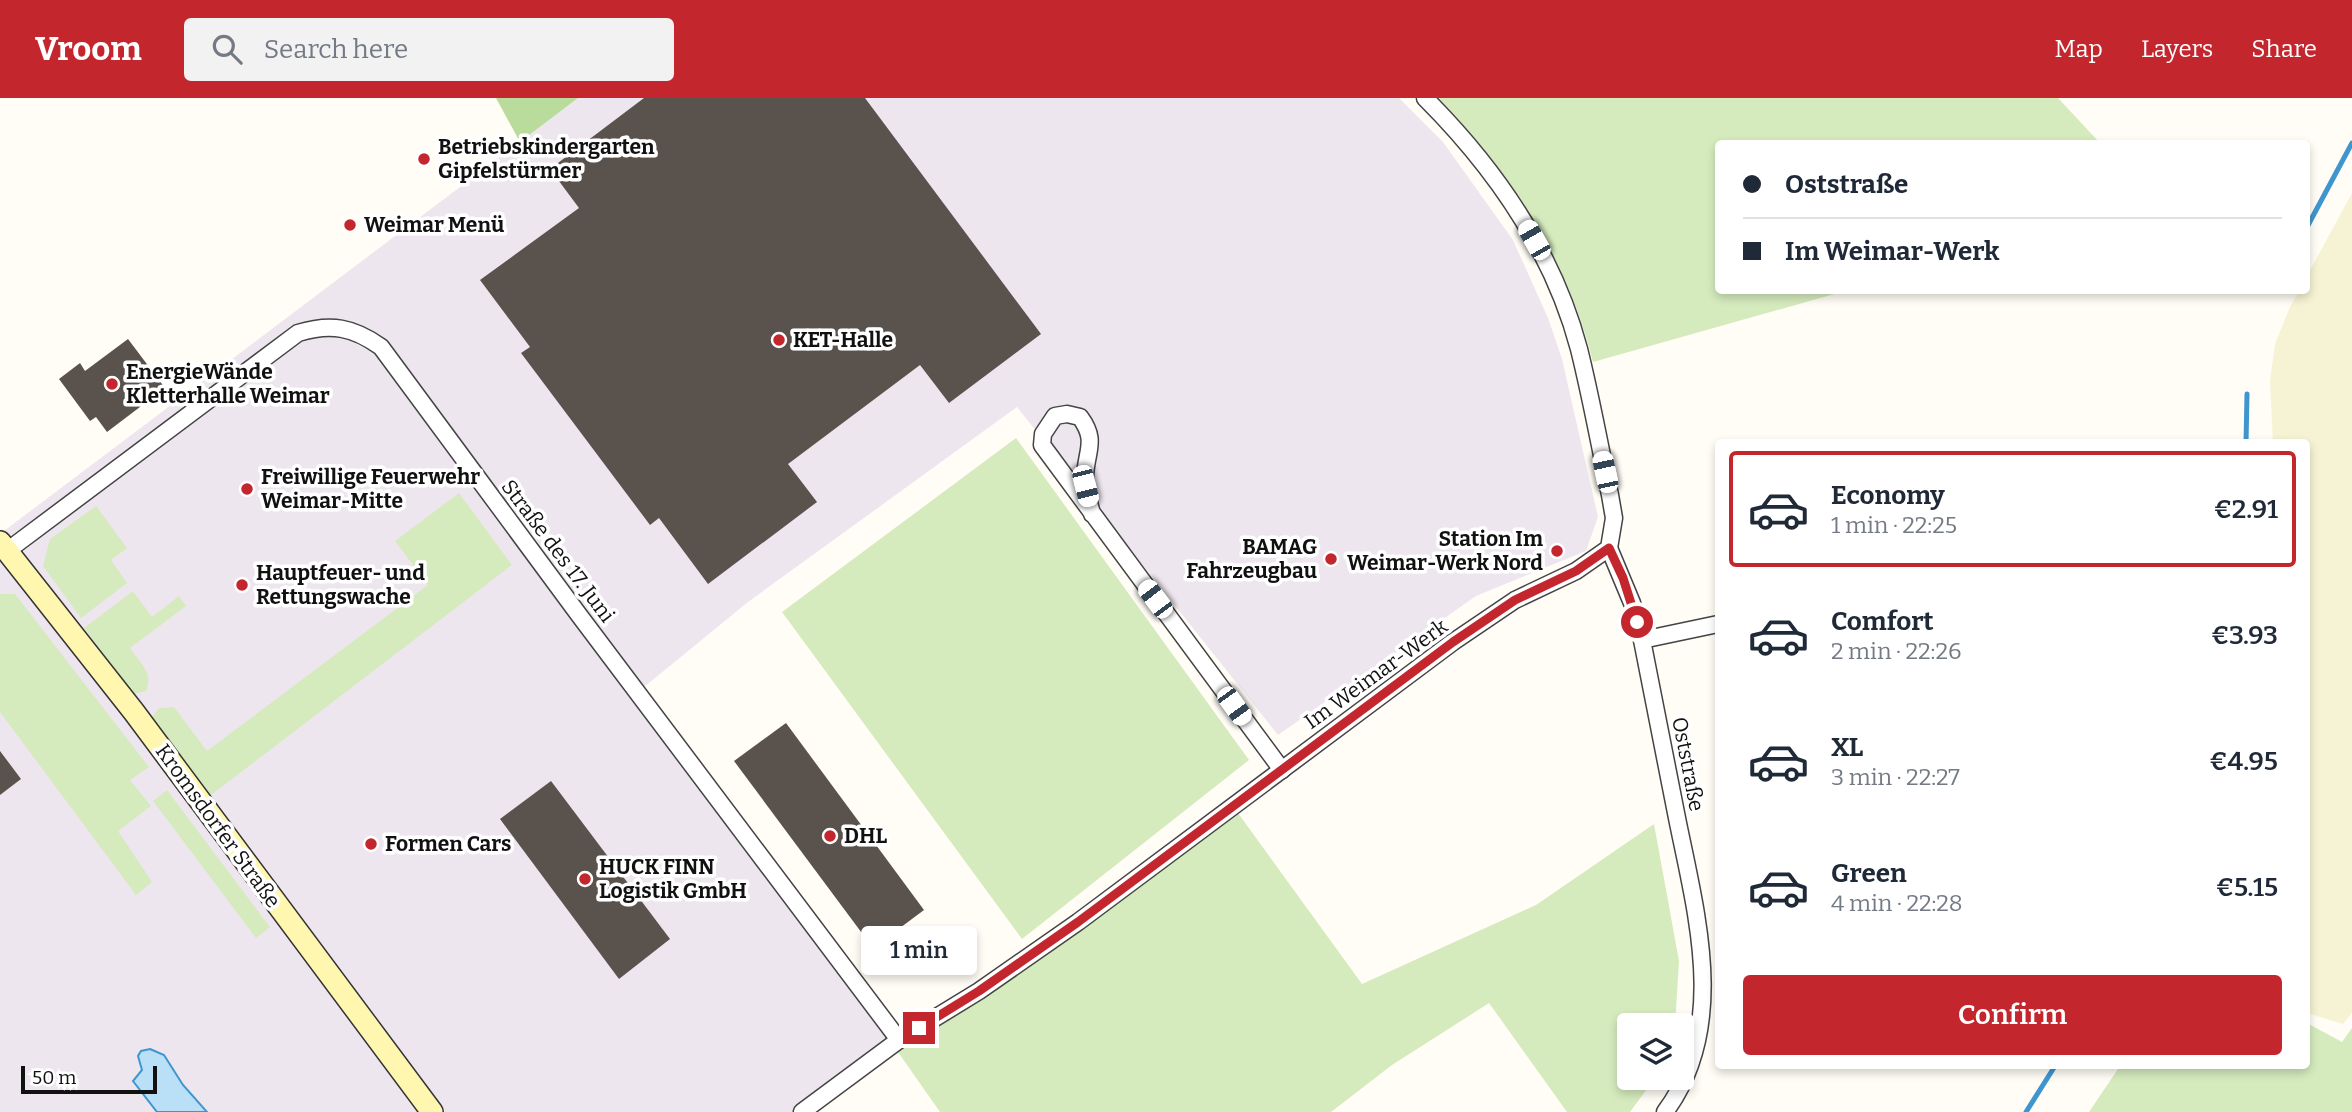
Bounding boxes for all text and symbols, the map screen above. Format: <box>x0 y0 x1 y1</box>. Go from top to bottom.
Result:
search box <box>184 18 674 81</box>
text: Vroom <box>35 29 142 69</box>
icon: search <box>208 30 246 68</box>
text: Search here <box>264 34 408 65</box>
text: Map <box>2055 35 2103 63</box>
text: Layers <box>2141 35 2213 63</box>
text: Share <box>2251 35 2317 63</box>
place label: Betriebskindergarten Gipfelstürmer <box>438 134 655 184</box>
marker: Betriebskindergarten Gipfelstürmer <box>416 151 432 167</box>
text: Oststraße <box>1785 169 1908 200</box>
place label: Weimar Menü <box>364 212 504 238</box>
marker: Weimar Menü <box>342 217 358 233</box>
car <box>1515 217 1554 263</box>
text: Im Weimar-Werk <box>1785 236 1999 267</box>
place label: KET-Halle <box>793 327 893 353</box>
marker: KET-Halle <box>771 332 787 348</box>
place label: EnergieWände Kletterhalle Weimar <box>126 359 330 409</box>
marker: EnergieWände Kletterhalle Weimar <box>104 376 120 392</box>
car <box>1591 449 1620 495</box>
car <box>1070 463 1101 509</box>
place label: Freiwillige Feuerwehr Weimar-Mitte <box>261 464 480 514</box>
street label: Straße des 17. Juni <box>496 474 620 628</box>
icon: car <box>1747 478 1810 541</box>
text: Economy <box>1831 480 1945 511</box>
marker: Freiwillige Feuerwehr Weimar-Mitte <box>239 481 255 497</box>
text: €2.91 <box>2214 494 2278 525</box>
text: 1 min · 22:25 <box>1831 511 1957 539</box>
place label: Station Im Weimar-Werk Nord <box>1347 526 1543 576</box>
place label: BAMAG Fahrzeugbau <box>1186 534 1317 584</box>
marker: Station Im Weimar-Werk Nord <box>1549 543 1565 559</box>
marker: BAMAG Fahrzeugbau <box>1323 551 1339 567</box>
place label: Hauptfeuer- und Rettungswache <box>256 560 425 610</box>
car <box>1134 576 1177 622</box>
marker: Hauptfeuer- und Rettungswache <box>234 577 250 593</box>
icon: car <box>1747 604 1810 667</box>
route start <box>1621 606 1653 638</box>
text: Comfort <box>1831 606 1934 637</box>
street label: Im Weimar-Werk <box>1299 613 1453 735</box>
text: €3.93 <box>2211 620 2278 651</box>
text: 2 min · 22:26 <box>1831 637 1961 665</box>
car <box>1214 683 1255 729</box>
street label: Oststraße <box>1666 715 1710 813</box>
icon: car <box>1747 730 1810 793</box>
text: XL <box>1831 732 1863 763</box>
street label: Kromsdorfer Straße <box>150 739 286 913</box>
text: €4.95 <box>2209 746 2278 777</box>
text: 3 min · 22:27 <box>1831 763 1960 791</box>
place label: DHL <box>844 823 887 849</box>
marker: DHL <box>822 828 838 844</box>
place label: Formen Cars <box>385 831 511 857</box>
marker: Formen Cars <box>363 836 379 852</box>
place label: HUCK FINN Logistik GmbH <box>599 854 747 904</box>
icon: car <box>1747 856 1810 919</box>
text: Green <box>1831 858 1907 889</box>
marker: HUCK FINN Logistik GmbH <box>577 871 593 887</box>
text: €5.15 <box>2216 872 2278 903</box>
text: 4 min · 22:28 <box>1831 889 1963 917</box>
callout: 1 min <box>861 926 977 976</box>
text: 1 min <box>890 936 948 964</box>
button: Confirm <box>1743 975 2282 1055</box>
route end <box>903 1012 935 1044</box>
map controls <box>1617 1013 1694 1090</box>
button: layers <box>1617 1013 1694 1090</box>
scale bar <box>21 1063 158 1095</box>
text: 50 m <box>32 1066 76 1089</box>

